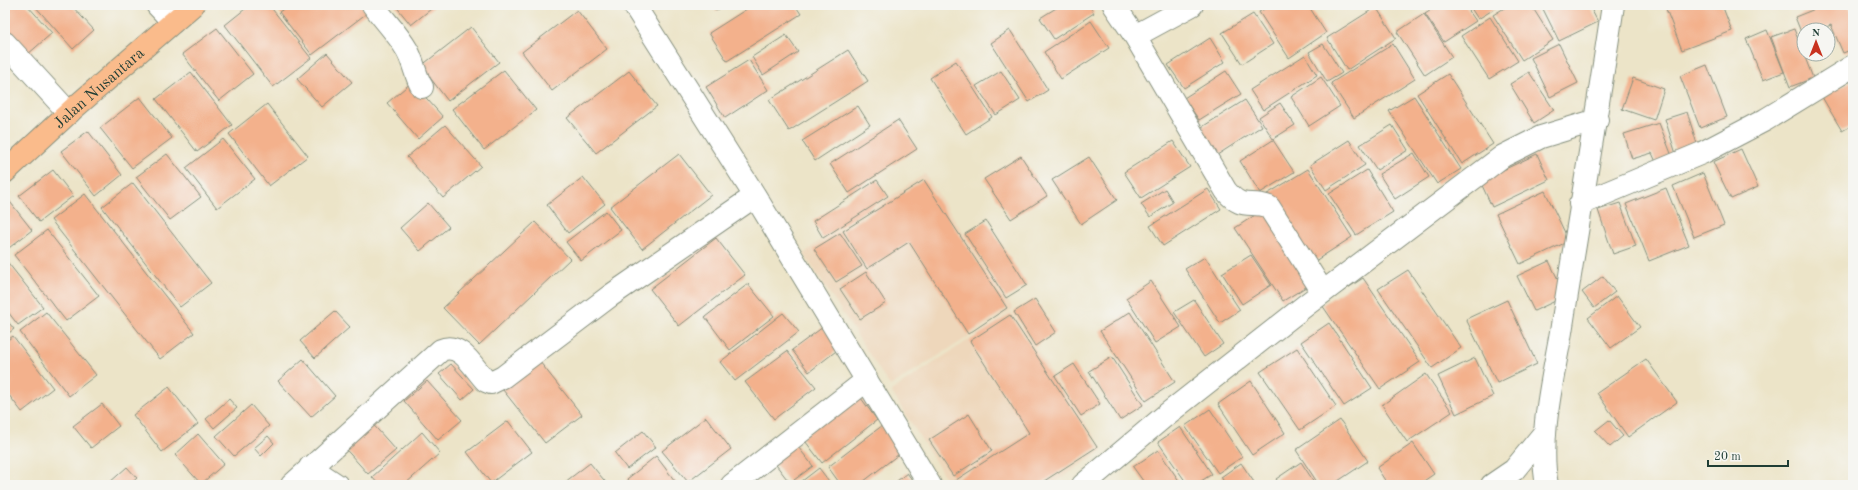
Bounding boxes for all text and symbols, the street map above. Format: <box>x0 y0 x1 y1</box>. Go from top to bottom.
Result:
north arrow <box>1796 22 1836 62</box>
text: N <box>1812 28 1821 39</box>
street label: Jalan Nusantara <box>51 45 148 133</box>
scale bar <box>1708 442 1788 468</box>
text: 20 m <box>1714 451 1741 463</box>

